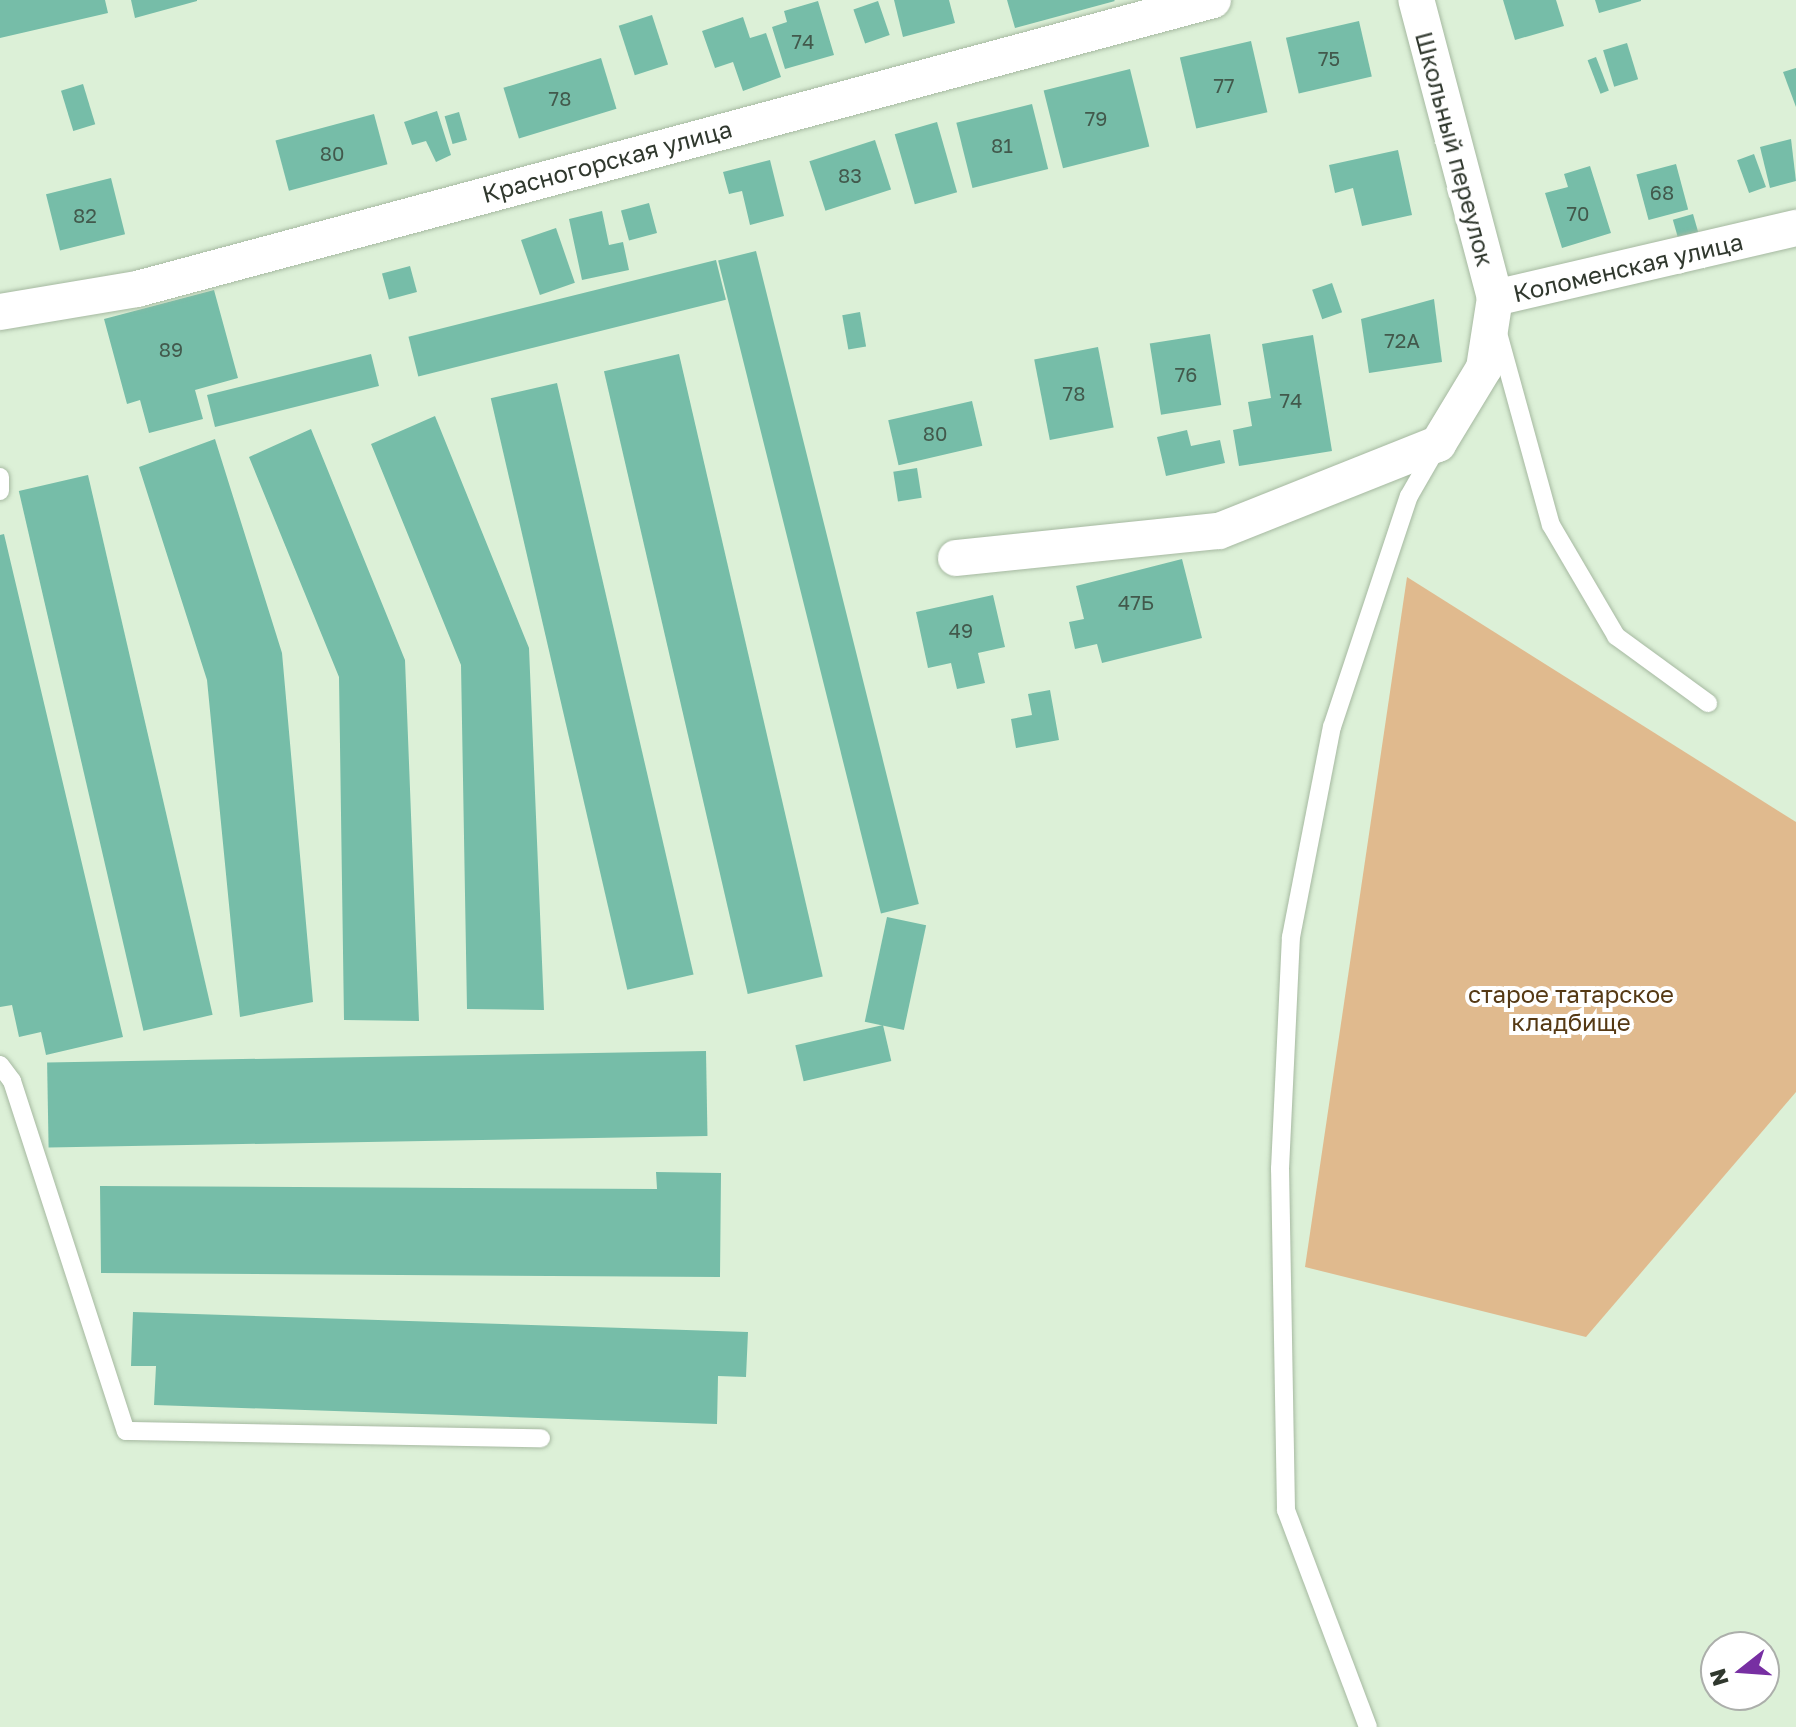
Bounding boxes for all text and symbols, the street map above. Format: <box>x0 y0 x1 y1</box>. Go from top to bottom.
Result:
street label: Школьный переулок <box>1410 28 1500 270</box>
house number: 74 <box>792 29 814 53</box>
house number: 75 <box>1318 46 1340 70</box>
house number: 77 <box>1213 73 1235 97</box>
house number: 78 <box>549 86 571 110</box>
house number: 79 <box>1085 106 1107 130</box>
street label: Красногорская улица <box>479 114 735 208</box>
house number: 81 <box>991 133 1013 157</box>
house number: 80 <box>320 141 344 165</box>
house number: 83 <box>838 163 862 187</box>
house number: 68 <box>1650 180 1674 204</box>
house number: 70 <box>1567 201 1589 225</box>
house number: 82 <box>73 203 97 227</box>
street label: Коломенская улица <box>1510 227 1746 307</box>
house number: 72А <box>1384 328 1420 352</box>
house number: 89 <box>159 337 183 361</box>
house number: 76 <box>1175 362 1197 386</box>
house number: 78 <box>1063 381 1085 405</box>
house number: 74 <box>1280 388 1302 412</box>
house number: 80 <box>923 421 947 445</box>
house number: 47Б <box>1118 590 1154 614</box>
house number: 49 <box>949 618 973 642</box>
park label: старое татарское кладбище <box>1468 980 1674 1036</box>
north arrow <box>1700 1631 1780 1711</box>
text: N <box>1703 1666 1734 1690</box>

